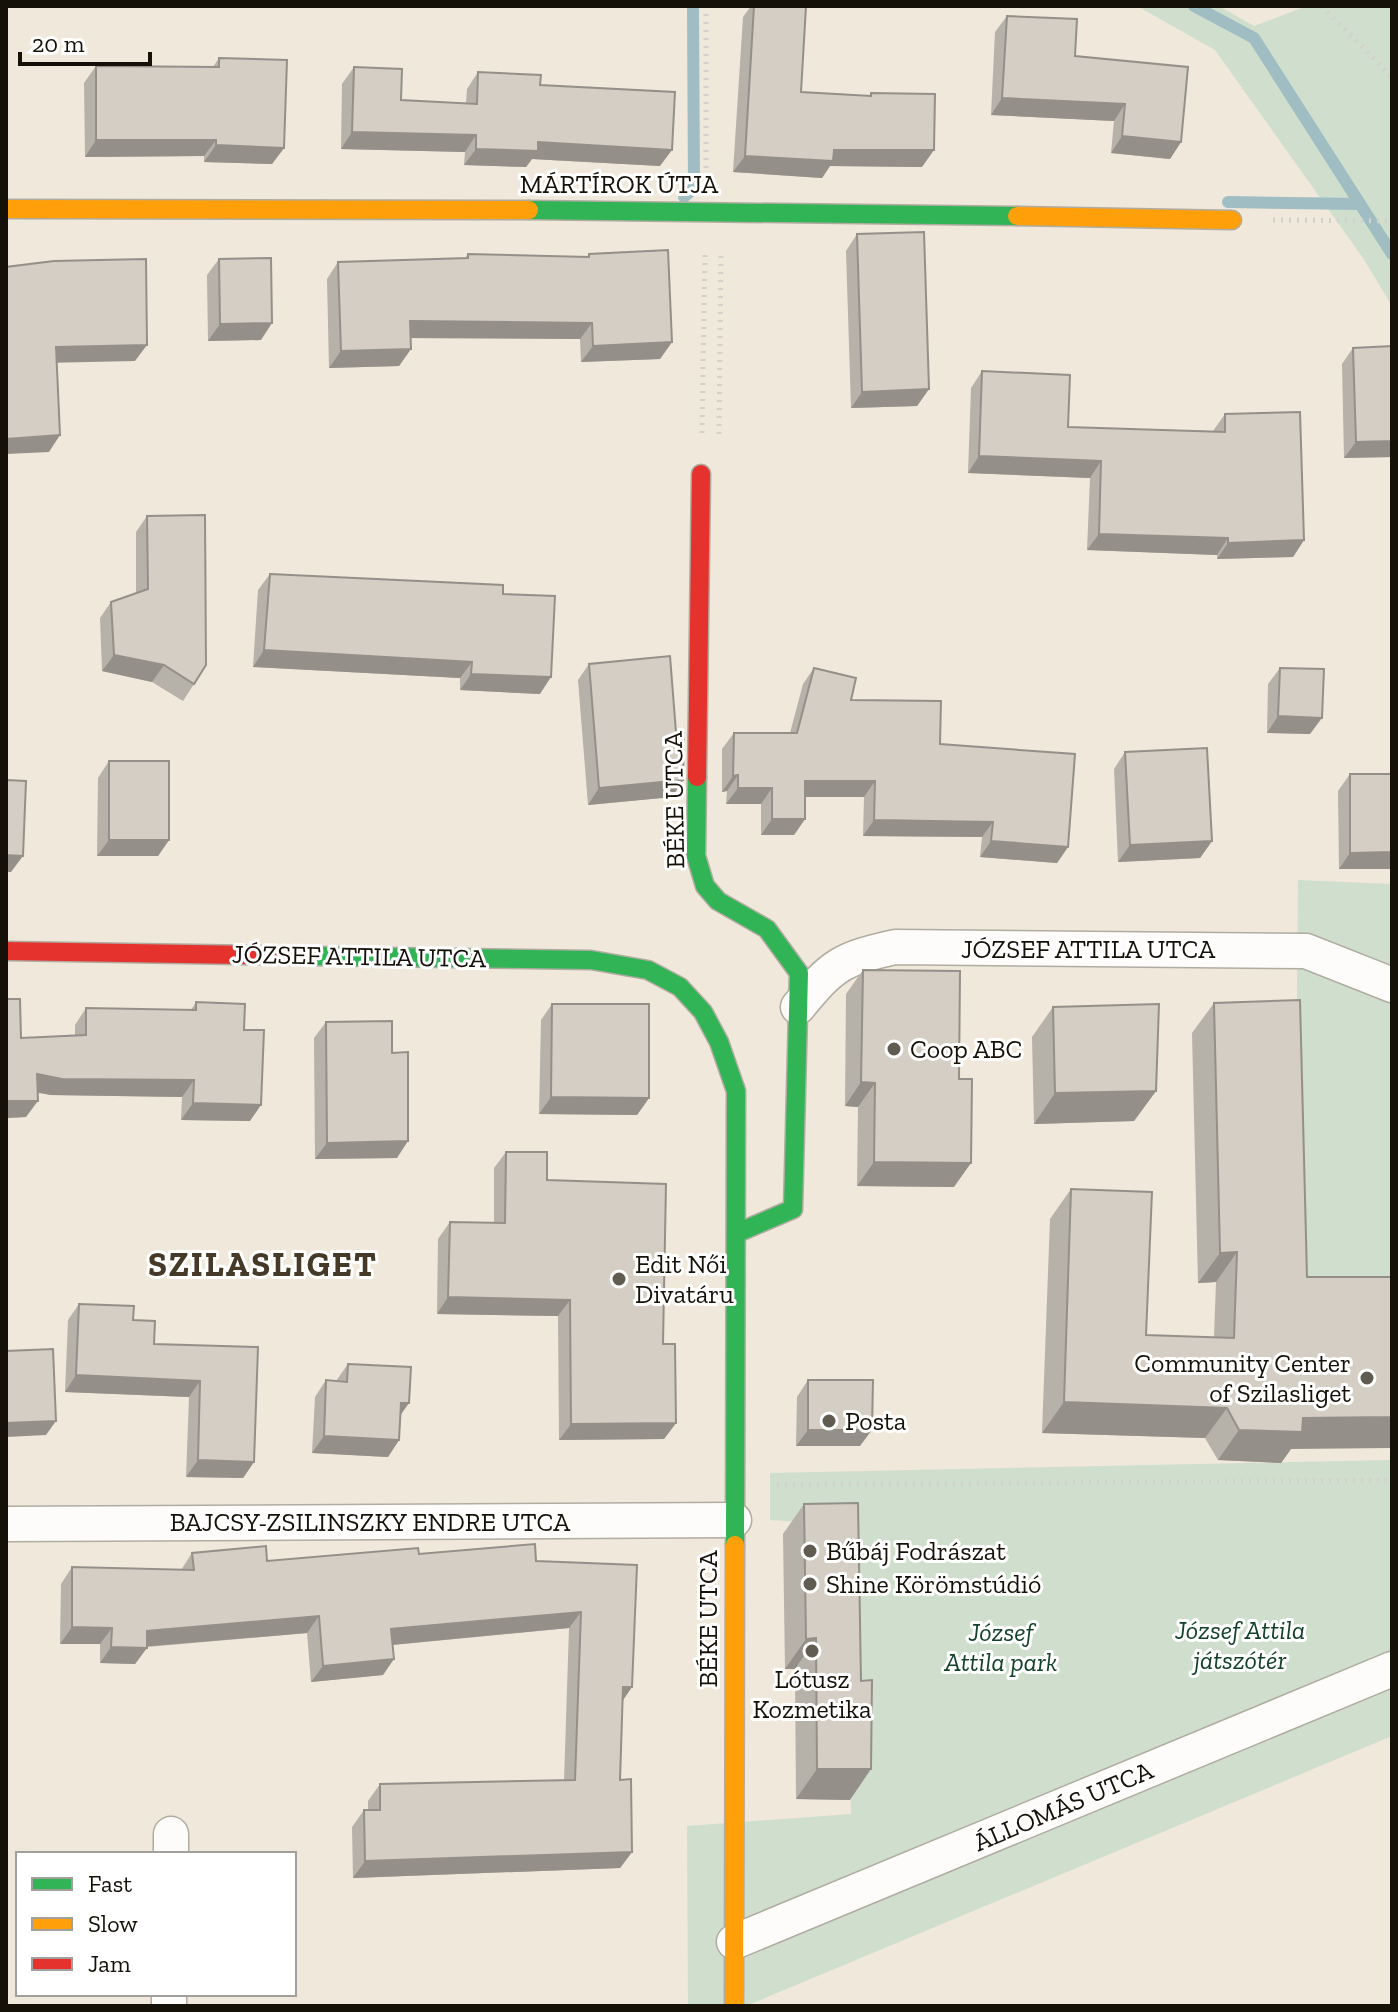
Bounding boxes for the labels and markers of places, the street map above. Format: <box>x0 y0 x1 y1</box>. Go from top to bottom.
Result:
place label: Coop ABC <box>910 1033 1022 1065</box>
marker: Coop ABC <box>885 1040 903 1058</box>
place label: Edit Női Divatáru <box>635 1248 734 1310</box>
marker: Edit Női Divatáru <box>610 1270 628 1288</box>
place label: Community Center of Szilasliget <box>1134 1347 1351 1409</box>
marker: Community Center of Szilasliget <box>1358 1369 1376 1387</box>
place label: Posta <box>845 1405 907 1437</box>
marker: Posta <box>820 1412 838 1430</box>
place label: Bűbáj Fodrászat <box>826 1535 1006 1567</box>
marker: Bűbáj Fodrászat <box>801 1542 819 1560</box>
place label: Shine Körömstúdió <box>826 1568 1041 1600</box>
marker: Shine Körömstúdió <box>801 1575 819 1593</box>
marker: Lótusz Kozmetika <box>803 1642 821 1660</box>
place label: Lótusz Kozmetika <box>752 1663 872 1725</box>

